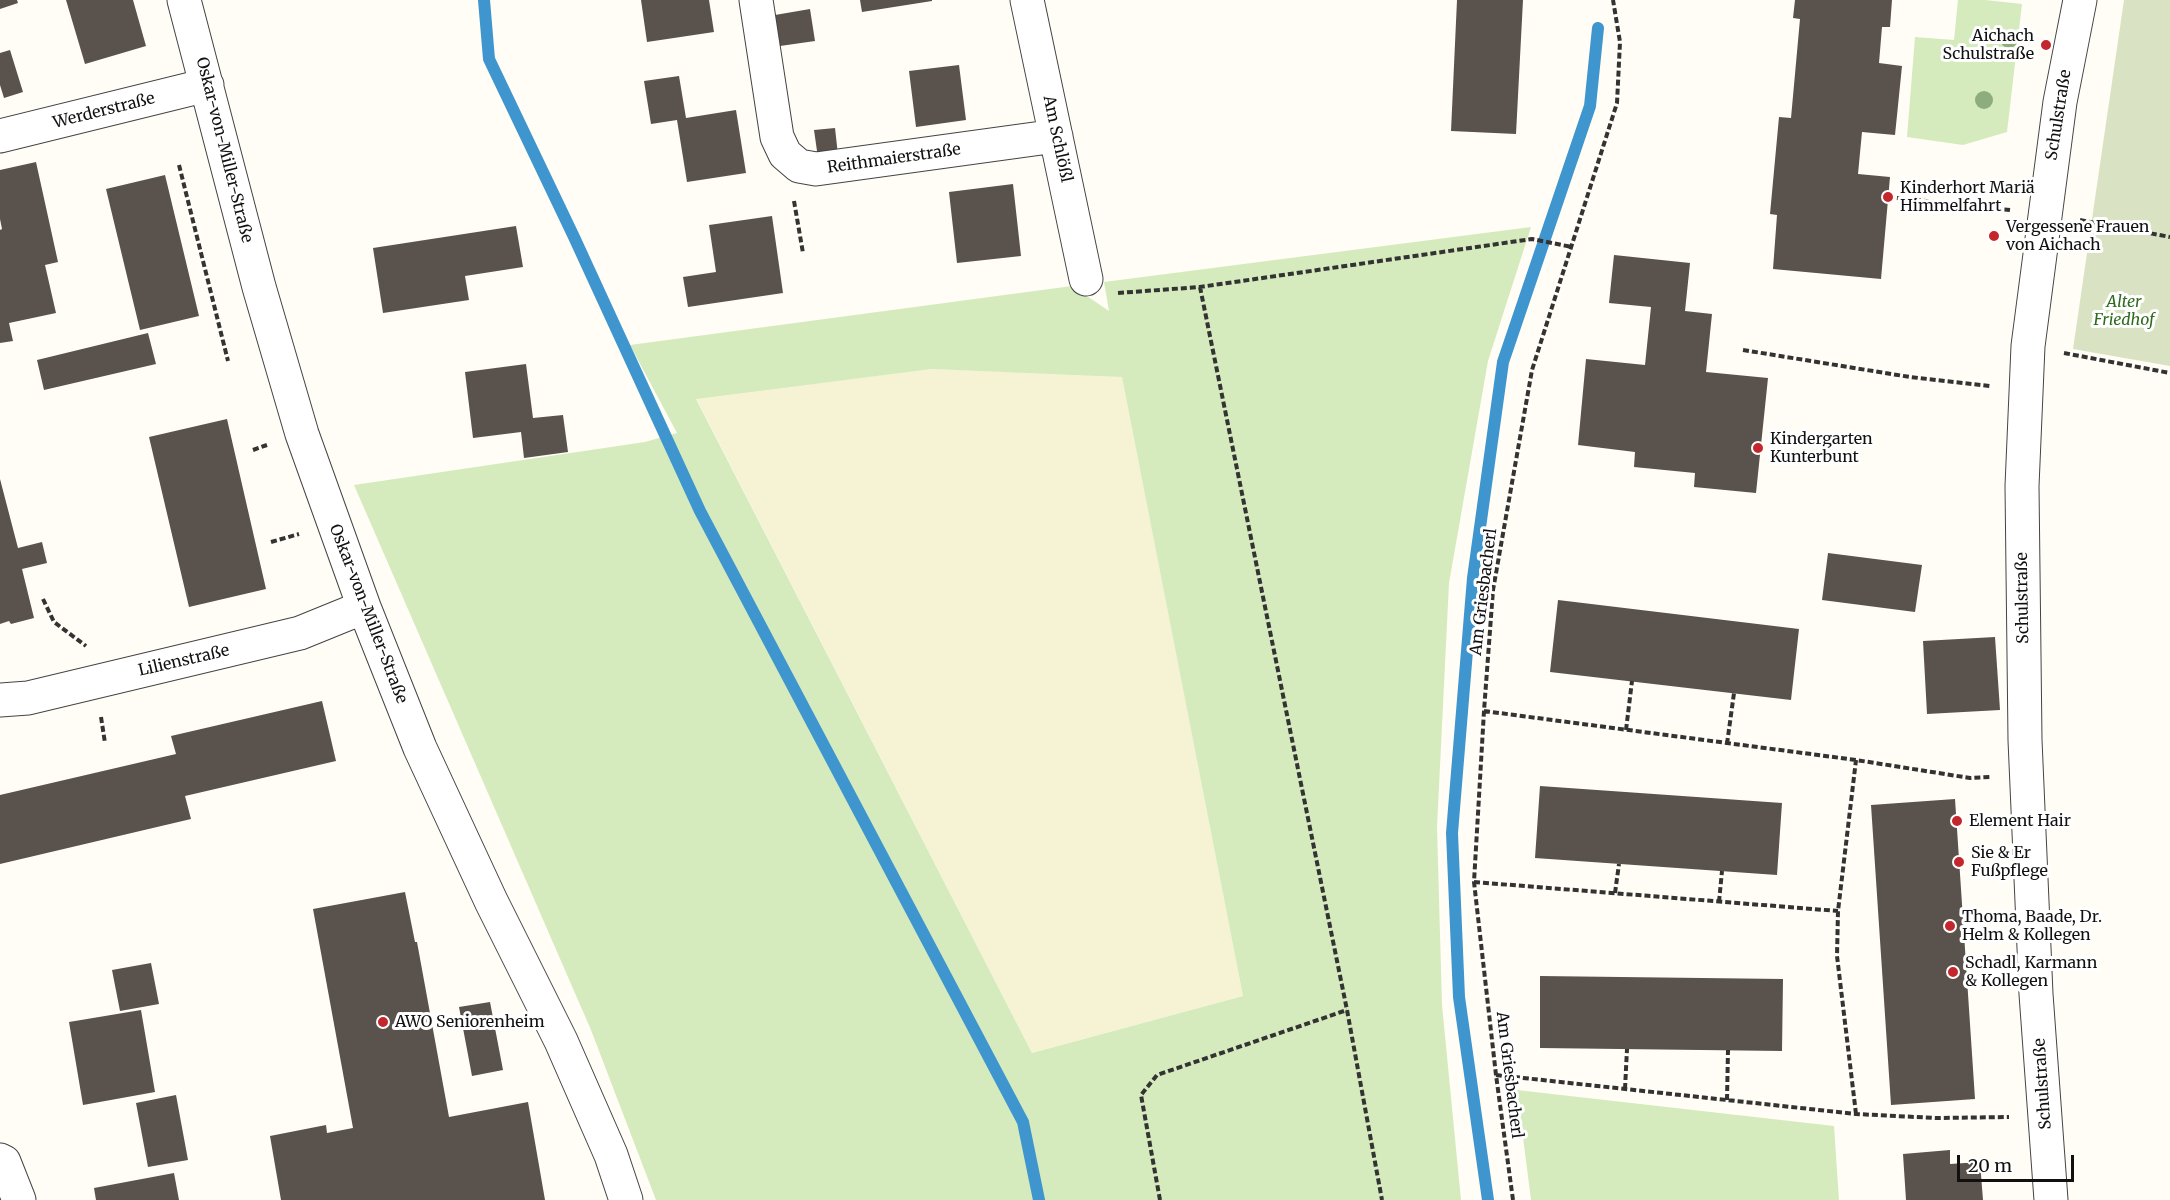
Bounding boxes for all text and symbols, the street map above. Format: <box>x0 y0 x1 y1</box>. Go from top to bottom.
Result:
place label: Aichach Schulstraße <box>1942 26 2034 64</box>
marker: Aichach Schulstraße <box>2039 38 2053 52</box>
street label: Oskar-von-Miller-Straße <box>192 55 256 245</box>
street label: Schulstraße <box>2042 68 2076 162</box>
street label: Werderstraße <box>51 89 157 133</box>
street label: Am Schlößl <box>1038 94 1076 184</box>
street label: Reithmaierstraße <box>826 140 962 178</box>
place label: Kinderhort Mariä Himmelfahrt <box>1900 178 2035 216</box>
marker: Kinderhort Mariä Himmelfahrt <box>1881 190 1895 204</box>
place label: Vergessene Frauen von Aichach <box>2006 217 2149 255</box>
marker: Vergessene Frauen von Aichach <box>1987 229 2001 243</box>
park label: Alter Friedhof <box>2093 292 2155 330</box>
place label: Kindergarten Kunterbunt <box>1770 429 1873 467</box>
marker: Kindergarten Kunterbunt <box>1751 441 1765 455</box>
street label: Oskar-von-Miller-Straße <box>325 522 411 706</box>
street label: Am Griesbacherl <box>1467 527 1501 657</box>
street label: Schulstraße <box>2013 552 2033 644</box>
street label: Lilienstraße <box>137 641 231 681</box>
place label: Element Hair <box>1969 811 2071 831</box>
marker: Element Hair <box>1950 814 1964 828</box>
place label: Sie & Er Fußpflege <box>1971 843 2048 881</box>
marker: Sie & Er Fußpflege <box>1952 855 1966 869</box>
place label: Thoma, Baade, Dr. Helm & Kollegen <box>1962 907 2102 945</box>
marker: Thoma, Baade, Dr. Helm & Kollegen <box>1943 919 1957 933</box>
place label: Schadl, Karmann & Kollegen <box>1965 953 2097 991</box>
marker: Schadl, Karmann & Kollegen <box>1946 965 1960 979</box>
street label: Am Griesbacherl <box>1492 1010 1526 1140</box>
place label: AWO Seniorenheim <box>395 1012 545 1032</box>
marker: AWO Seniorenheim <box>376 1015 390 1029</box>
street label: Schulstraße <box>2030 1038 2056 1130</box>
scale bar <box>1960 1143 2077 1181</box>
text: 20 m <box>1968 1154 2012 1177</box>

